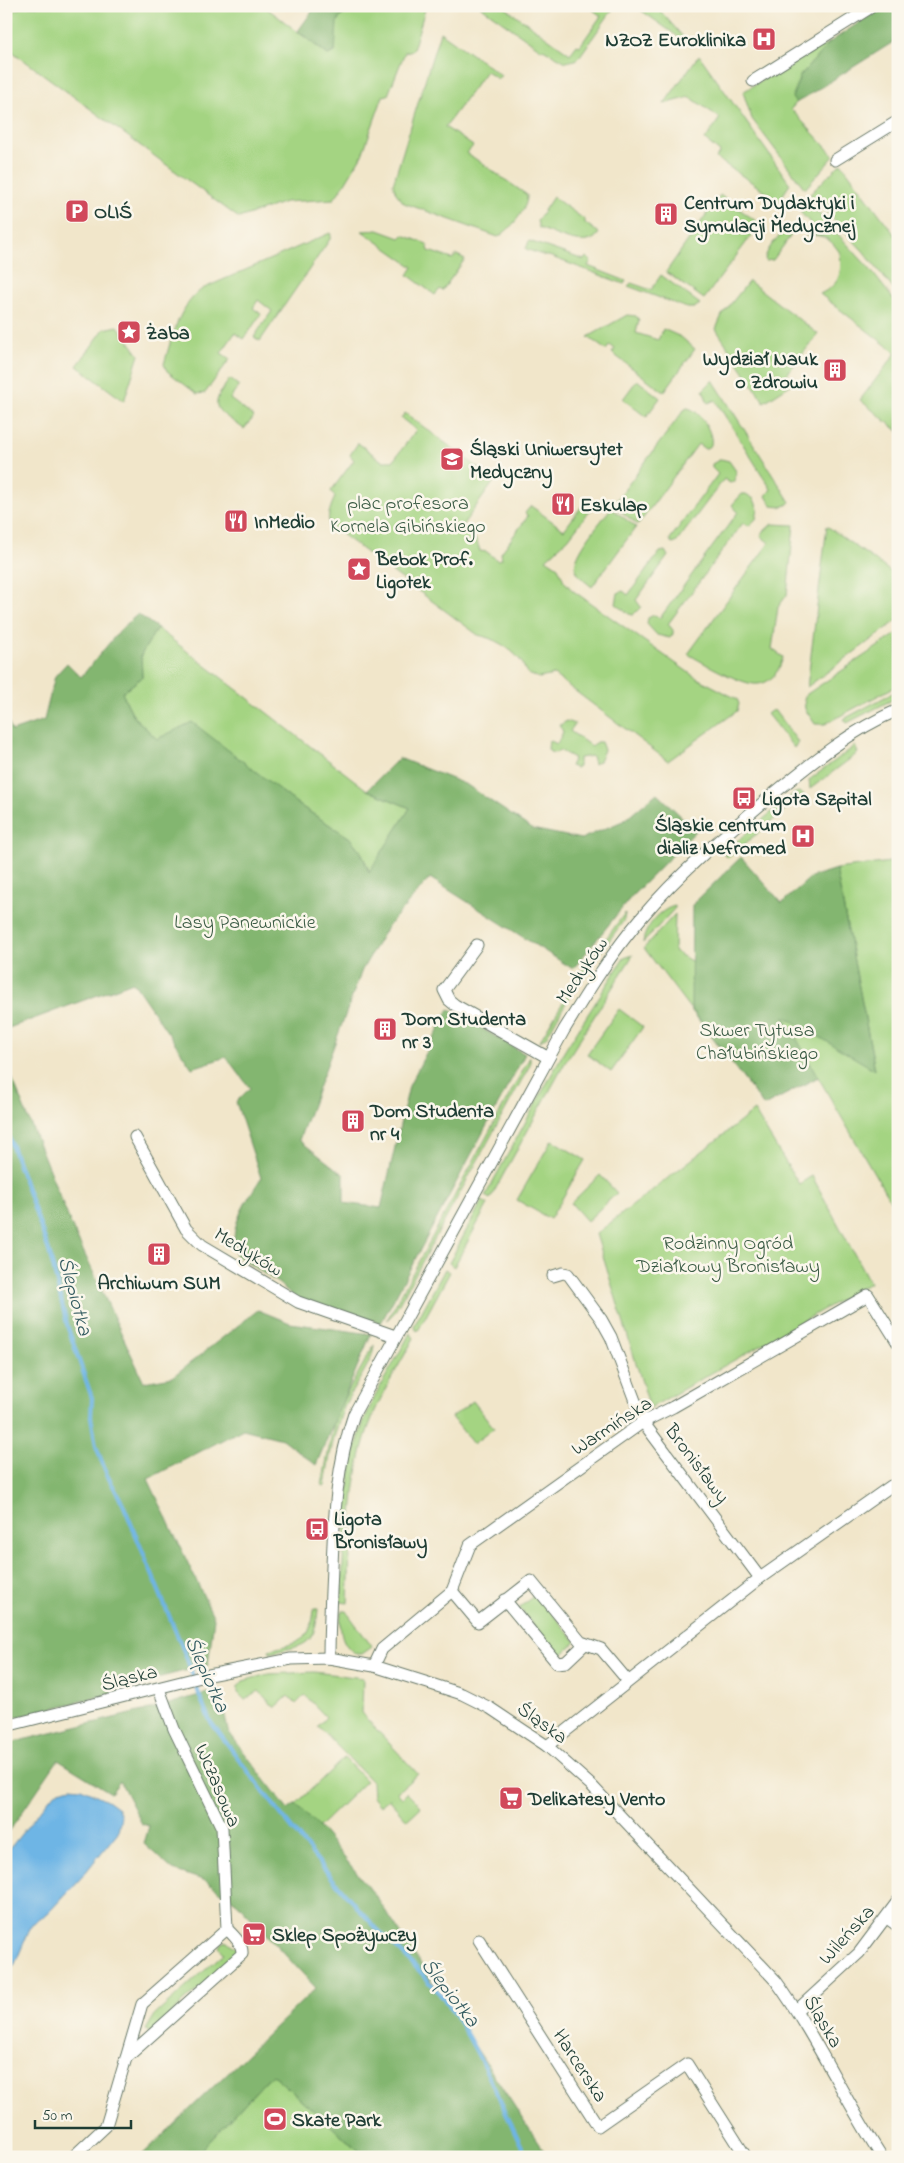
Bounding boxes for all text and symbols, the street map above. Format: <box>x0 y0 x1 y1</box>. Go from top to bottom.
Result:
hospital icon: NZOZ Euroklinika <box>751 26 777 52</box>
place label: NZOZ Euroklinika <box>605 27 746 56</box>
place label: Centrum Dydaktyki i Symulacji Medycznej <box>684 190 856 243</box>
parking icon: OLIŚ <box>64 198 90 224</box>
place label: OLIŚ <box>94 199 132 228</box>
building icon: Centrum Dydaktyki i Symulacji Medycznej <box>653 201 679 227</box>
place icon: Żaba <box>116 319 142 345</box>
place label: Żaba <box>146 320 190 349</box>
place label: Wydział Nauk o Zdrowiu <box>703 346 819 398</box>
building icon: Wydział Nauk o Zdrowiu <box>822 357 848 383</box>
place label: Śląski Uniwersytet Medyczny <box>470 436 623 489</box>
school or university icon: Śląski Uniwersytet Medyczny <box>439 446 465 472</box>
park label: plac profesora Kornela Gibińskiego <box>330 490 486 543</box>
restaurant icon: Eskulap <box>550 491 576 517</box>
place label: Eskulap <box>580 492 648 521</box>
restaurant icon: InMedio <box>223 508 249 534</box>
place label: InMedio <box>254 509 315 538</box>
place label: Bebok Prof. Ligotek <box>375 546 473 599</box>
place icon: Bebok Prof. Ligotek <box>346 556 372 582</box>
bus stop icon: Ligota Szpital <box>731 785 757 811</box>
place label: Ligota Szpital <box>762 786 872 816</box>
place label: Śląskie centrum dializ Nefromed <box>655 812 787 864</box>
hospital icon: Śląskie centrum dializ Nefromed <box>790 823 816 849</box>
park label: Lasy Panewnickie <box>174 909 316 938</box>
street label: Medyków <box>550 932 616 1011</box>
place label: Dom Studenta nr 3 <box>401 1006 526 1058</box>
building icon: Dom Studenta nr 3 <box>372 1016 398 1042</box>
park label: Skwer Tytusa Chałubińskiego <box>696 1017 818 1070</box>
place label: Dom Studenta nr 4 <box>369 1098 494 1150</box>
building icon: Dom Studenta nr 4 <box>340 1108 366 1134</box>
street label: Medyków <box>208 1221 288 1285</box>
park label: Rodzinny Ogród Działkowy Bronisławy <box>635 1230 820 1282</box>
building icon: Archiwum SUM <box>146 1241 172 1267</box>
water label: Ślepiotka <box>49 1254 99 1340</box>
place label: Archiwum SUM <box>97 1270 221 1299</box>
street label: Warmińska <box>566 1390 659 1464</box>
street label: Bronisławy <box>656 1418 736 1510</box>
place label: Ligota Bronisławy <box>333 1506 427 1559</box>
bus stop icon: Ligota Bronisławy <box>304 1516 330 1542</box>
water label: Ślepiotka <box>176 1632 236 1718</box>
street label: Śląska <box>99 1658 161 1700</box>
street label: Śląska <box>510 1696 573 1752</box>
street label: Wczasowa <box>186 1740 247 1832</box>
supermarket icon: Delikatesy Vento <box>498 1785 524 1811</box>
place label: Delikatesy Vento <box>527 1786 665 1816</box>
street label: Wileńska <box>813 1899 883 1972</box>
supermarket icon: Sklep Spożywczy <box>241 1921 267 1947</box>
place label: Sklep Spożywczy <box>272 1922 417 1952</box>
water label: Ślepiotka <box>413 1952 486 2035</box>
street label: Śląska <box>795 1990 849 2054</box>
street label: Harcerska <box>544 2024 614 2109</box>
scale bar <box>35 2098 131 2130</box>
text: 50 m <box>42 2105 73 2127</box>
sports icon: Skate Park <box>262 2106 288 2132</box>
place label: Skate Park <box>292 2107 382 2136</box>

